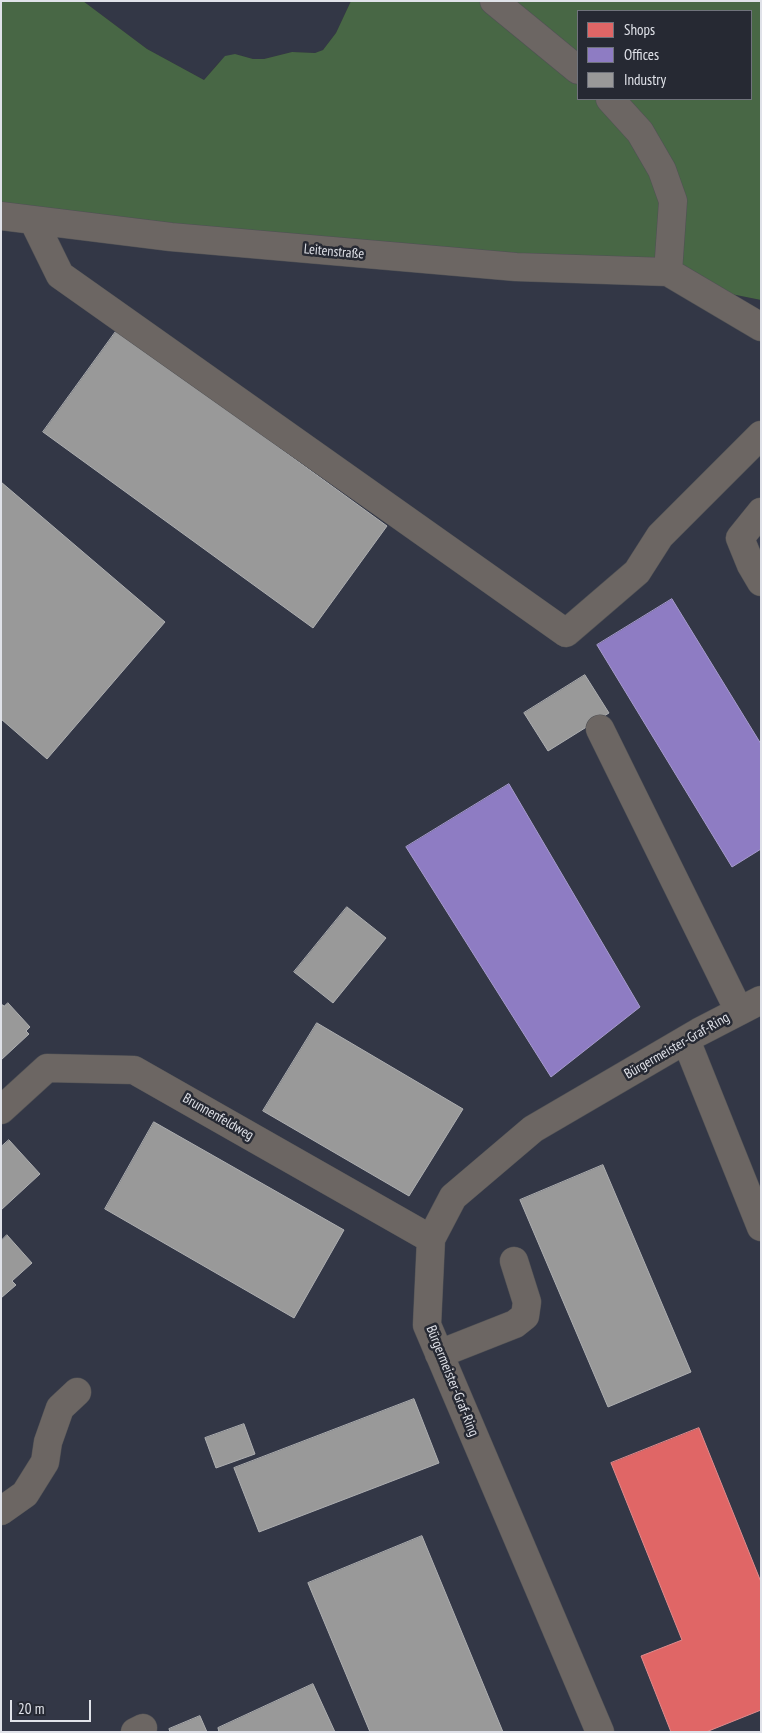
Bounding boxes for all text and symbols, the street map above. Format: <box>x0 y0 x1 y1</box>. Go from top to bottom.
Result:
legend <box>577 10 752 100</box>
text: Shops <box>624 20 655 39</box>
text: Offices <box>624 45 659 64</box>
text: Industry <box>624 70 666 89</box>
street label: Leitenstraße <box>303 241 365 263</box>
street label: Bürgermeister-Graf-Ring <box>622 1009 732 1083</box>
street label: Brunnenfeldweg <box>180 1090 256 1144</box>
street label: Bürgermeister-Graf-Ring <box>422 1323 482 1439</box>
scale bar <box>12 1690 94 1722</box>
text: 20 m <box>18 1699 44 1718</box>

